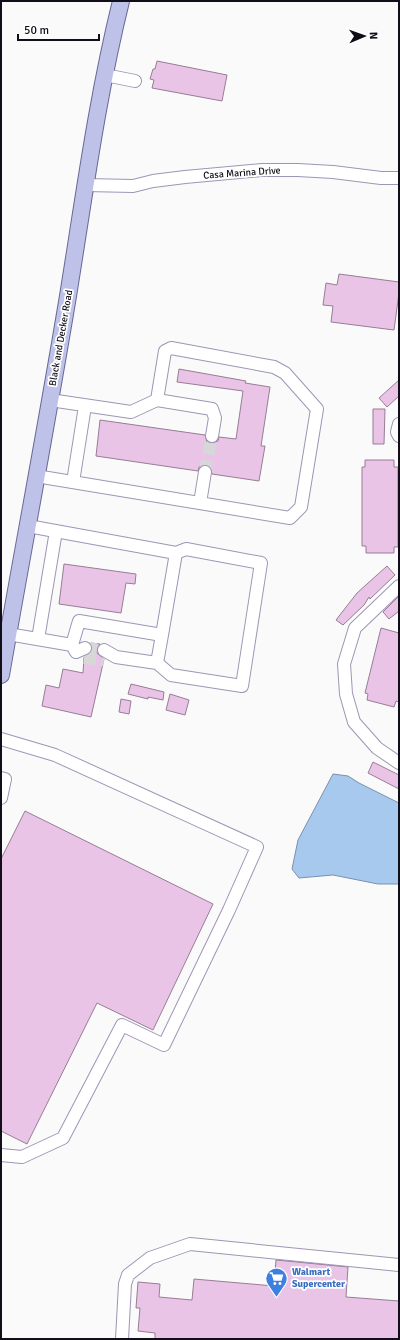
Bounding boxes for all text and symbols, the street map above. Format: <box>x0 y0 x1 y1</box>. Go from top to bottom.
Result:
scale bar <box>18 16 99 42</box>
north arrow <box>344 16 384 56</box>
text: 50 m <box>24 23 49 38</box>
text: N <box>367 32 380 40</box>
street label: Casa Marina Drive <box>203 164 281 182</box>
street label: Black and Decker Road <box>47 289 75 387</box>
supermarket icon: Walmart Supercenter <box>264 1265 290 1298</box>
place label: Walmart Supercenter <box>292 1266 345 1290</box>

